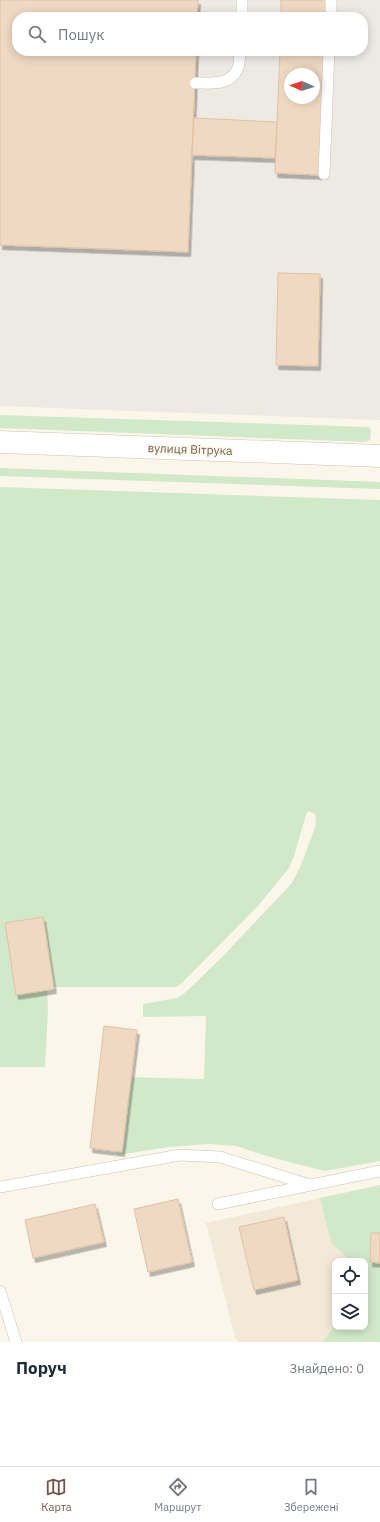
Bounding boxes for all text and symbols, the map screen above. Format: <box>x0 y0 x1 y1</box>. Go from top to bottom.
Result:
search box <box>12 12 368 56</box>
icon: search <box>26 23 48 45</box>
text: Пошук <box>58 25 105 44</box>
north arrow <box>284 68 320 104</box>
street label: вулиця Вітрука <box>147 440 233 458</box>
map controls <box>332 1258 368 1330</box>
button: locate <box>332 1258 368 1294</box>
button: layers <box>332 1294 368 1330</box>
text: Поруч <box>16 1357 67 1379</box>
text: Знайдено: 0 <box>290 1360 364 1377</box>
tab: Карта <box>41 1476 72 1514</box>
tab: Маршрут <box>154 1476 201 1514</box>
tab: Збережені <box>284 1476 339 1514</box>

